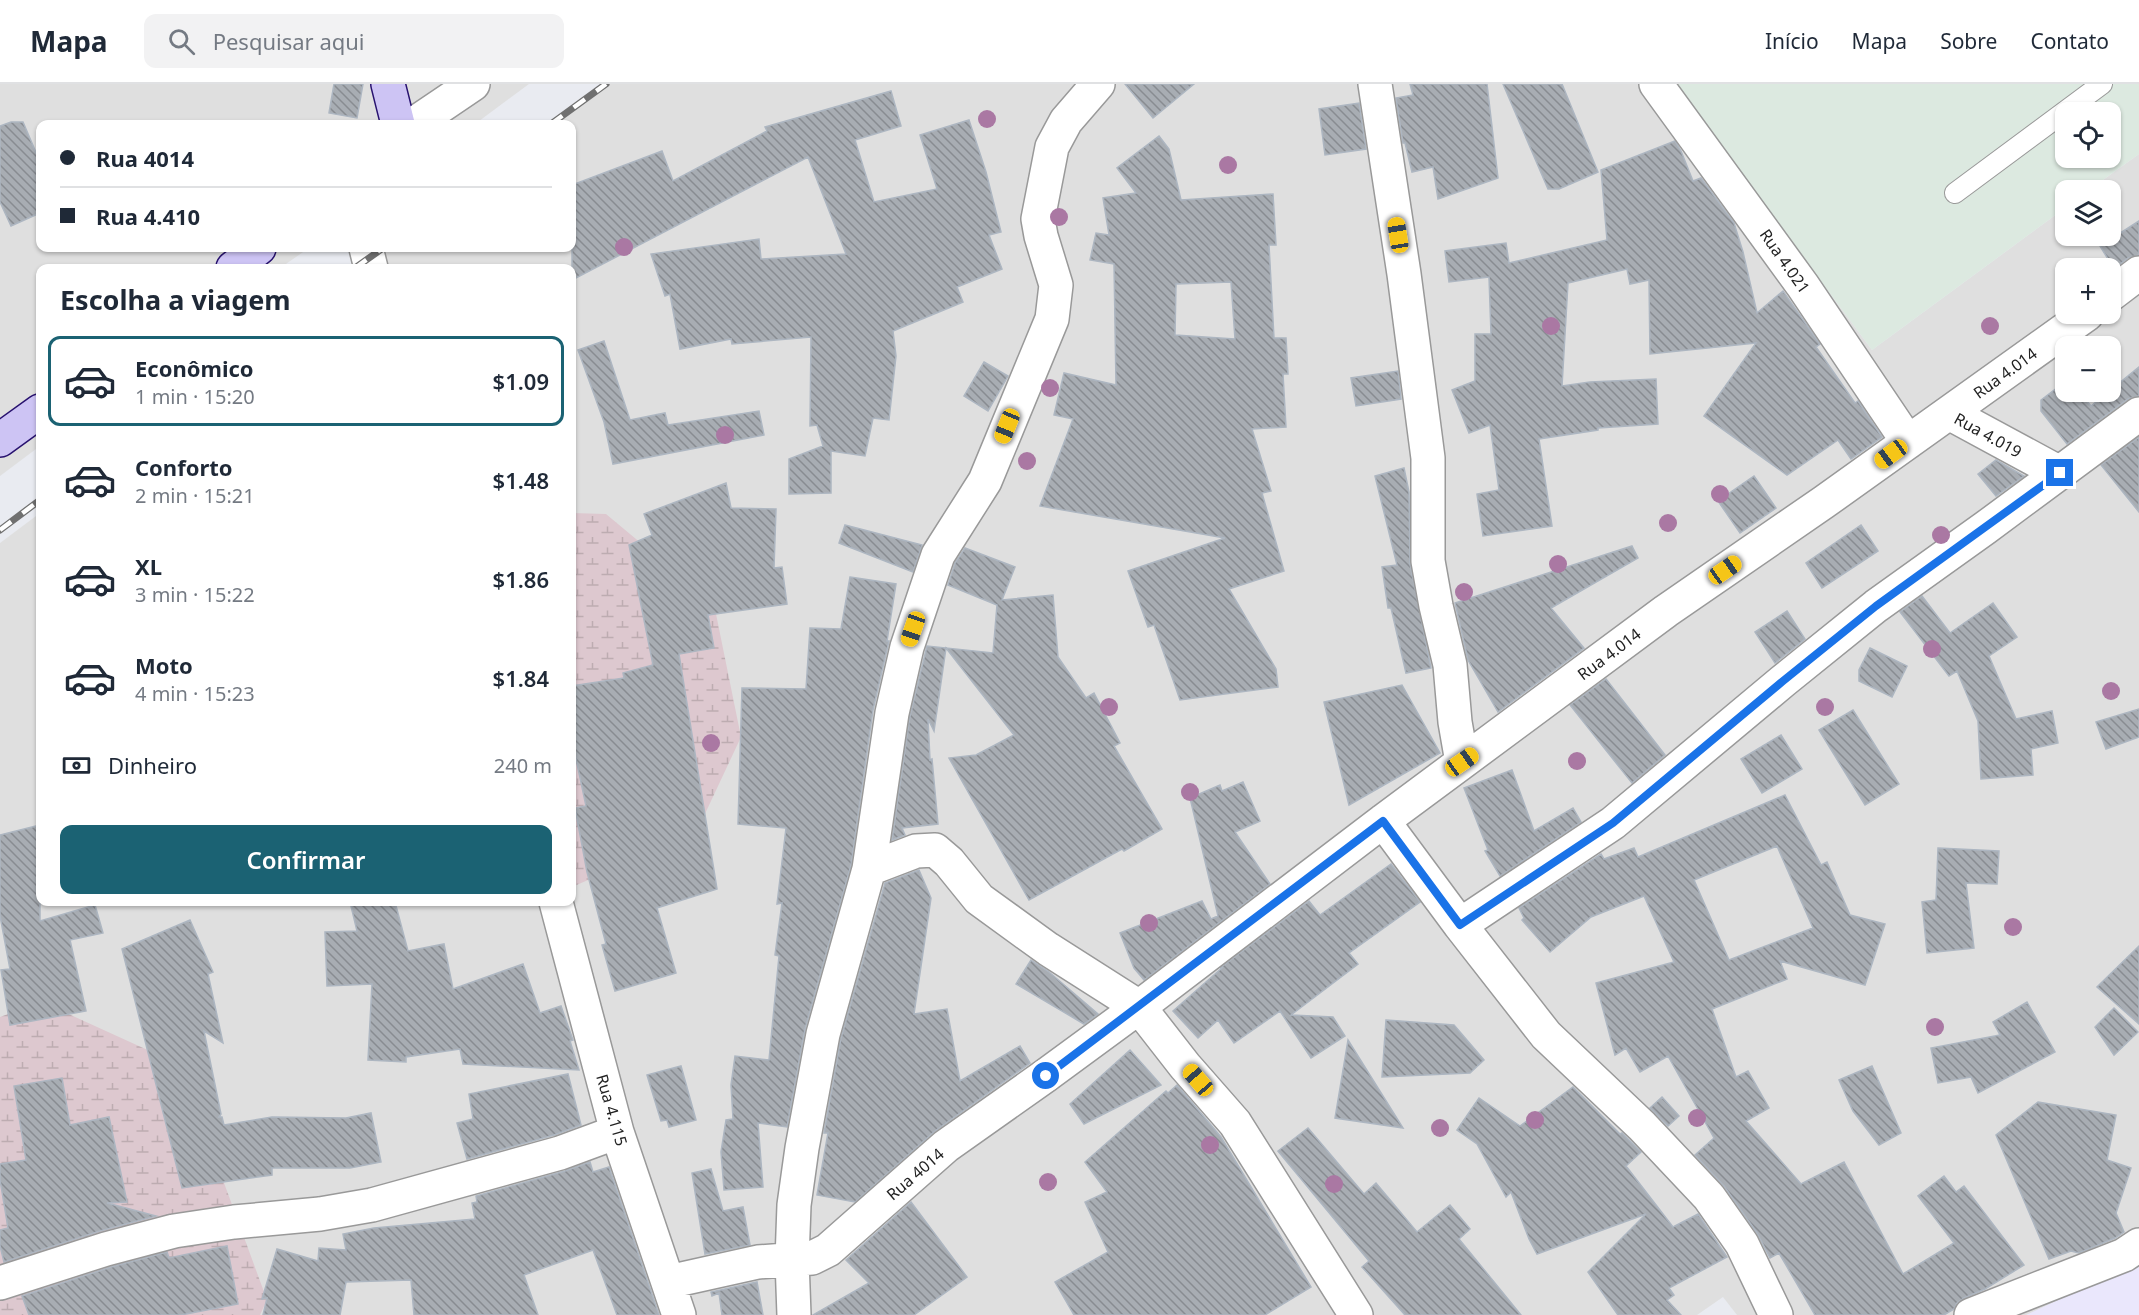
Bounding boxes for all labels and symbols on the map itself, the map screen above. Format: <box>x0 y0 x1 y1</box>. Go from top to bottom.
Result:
car <box>1386 216 1410 254</box>
street label: Rua 4.021 <box>1755 224 1815 298</box>
street label: Rua 4.014 <box>1969 342 2041 404</box>
car <box>992 406 1022 446</box>
street label: Rua 4.019 <box>1950 407 2026 463</box>
car <box>1871 436 1911 472</box>
route end <box>2046 459 2073 486</box>
car <box>1705 552 1745 588</box>
car <box>899 609 927 649</box>
street label: Rua 4.014 <box>1573 623 1645 685</box>
car <box>1442 744 1482 780</box>
car <box>1179 1061 1217 1099</box>
route start <box>1032 1062 1059 1089</box>
street label: Rua 4.115 <box>591 1071 633 1149</box>
street label: Rua 4014 <box>882 1143 948 1205</box>

